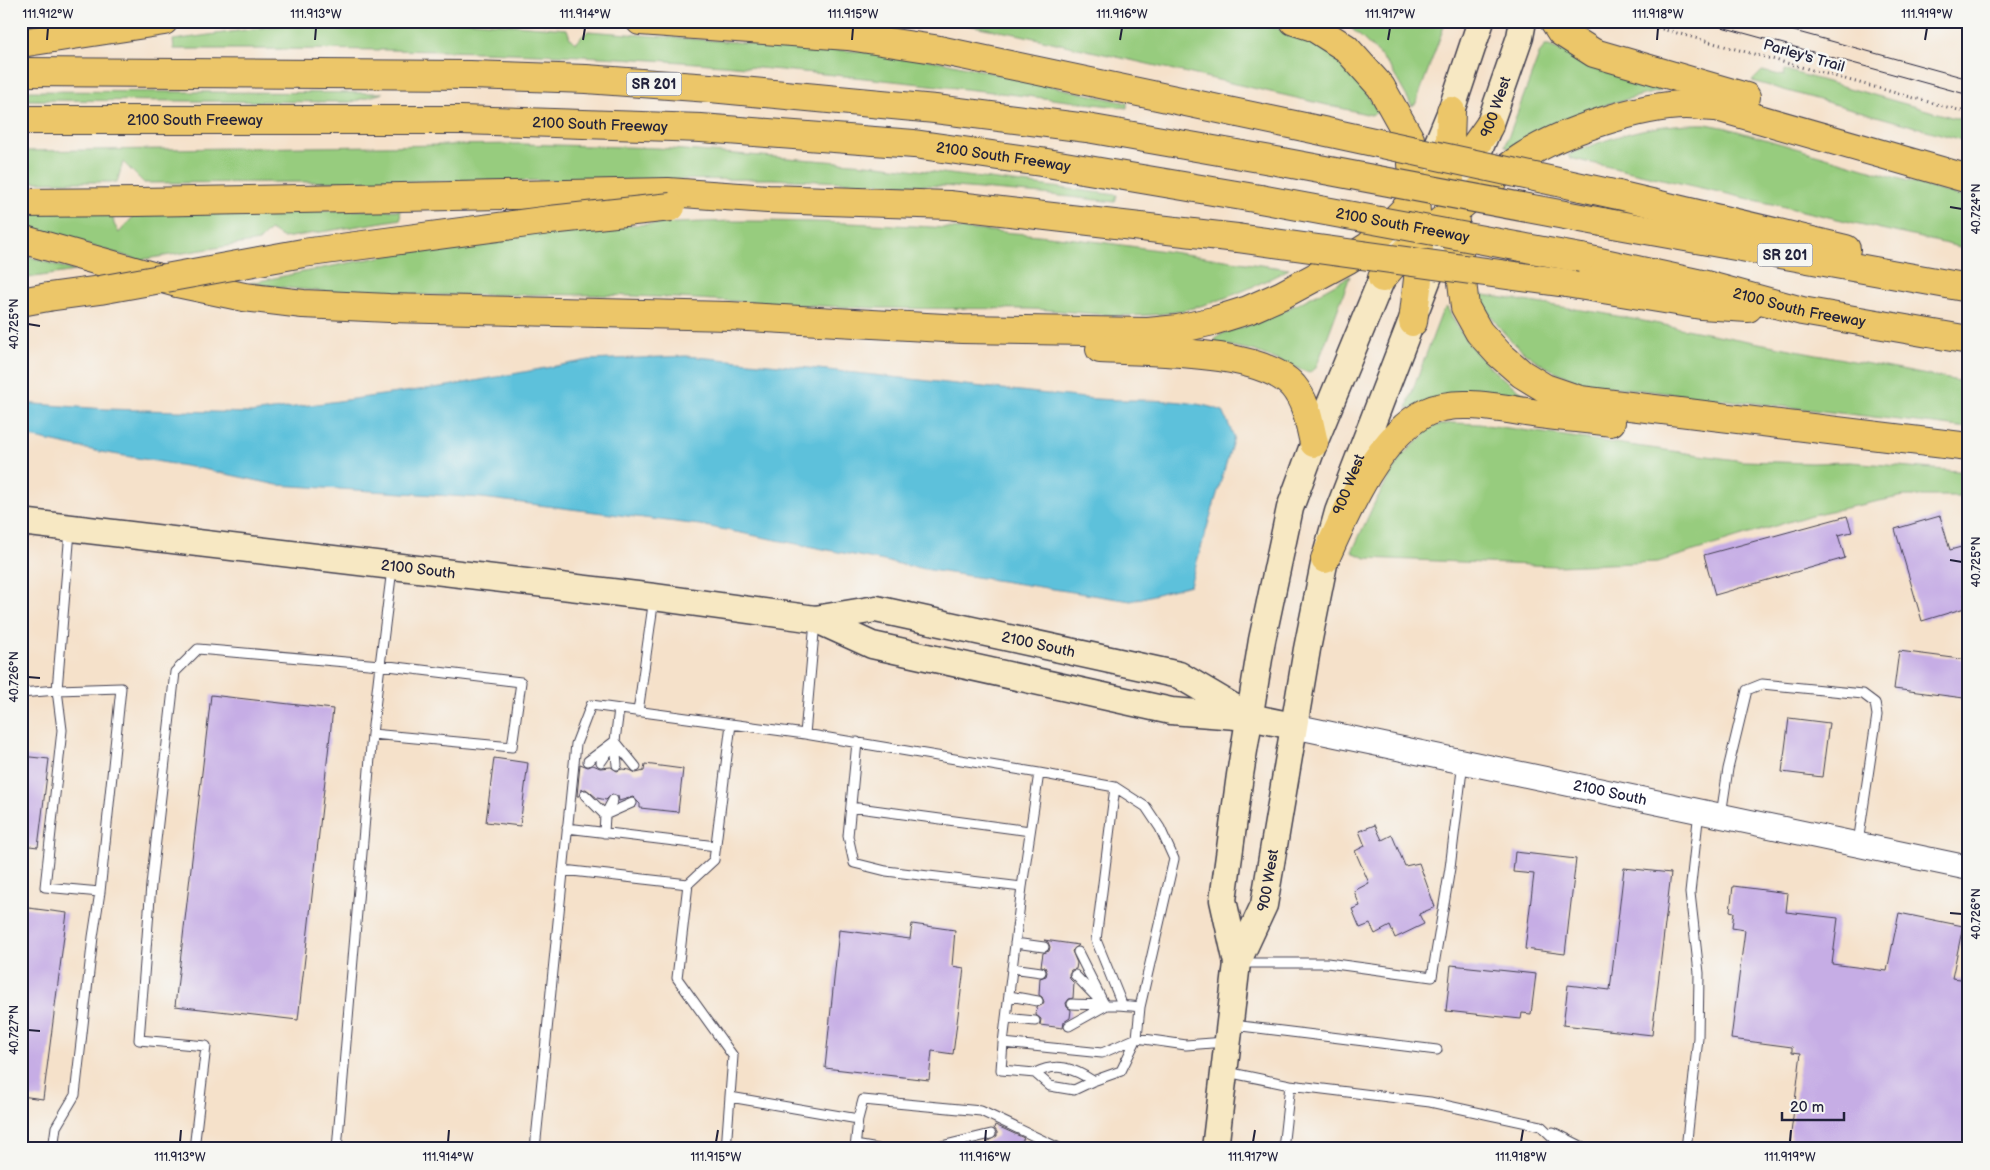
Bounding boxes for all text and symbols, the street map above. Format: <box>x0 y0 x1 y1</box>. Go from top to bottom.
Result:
text: 111.912°W <box>22 7 74 22</box>
text: 111.913°W <box>290 7 342 22</box>
text: 111.914°W <box>559 7 611 22</box>
text: 111.915°W <box>827 7 879 22</box>
text: 111.916°W <box>1096 7 1148 22</box>
text: 111.917°W <box>1365 7 1415 22</box>
text: 111.918°W <box>1632 7 1684 22</box>
text: 111.919°W <box>1901 7 1953 22</box>
street label: Parley's Trail <box>1761 35 1847 77</box>
road number: SR 201 <box>626 72 682 96</box>
street label: 900 West <box>1476 74 1515 140</box>
street label: 2100 South Freeway <box>127 111 263 130</box>
street label: 2100 South Freeway <box>532 113 668 136</box>
street label: 2100 South Freeway <box>935 138 1072 176</box>
text: 40.724°N <box>1969 184 1984 234</box>
street label: 2100 South Freeway <box>1334 204 1471 247</box>
road number: SR 201 <box>1758 244 1812 266</box>
street label: 2100 South Freeway <box>1731 283 1867 331</box>
text: 40.725°N <box>7 299 22 349</box>
street label: 900 West <box>1328 451 1369 517</box>
text: 40.725°N <box>1969 537 1984 587</box>
street label: 2100 South <box>380 555 456 583</box>
street label: 2100 South <box>1000 627 1077 662</box>
text: 40.726°N <box>7 651 22 703</box>
street label: 2100 South <box>1572 776 1649 810</box>
street label: 900 West <box>1252 847 1283 915</box>
text: 40.726°N <box>1969 888 1984 940</box>
text: 40.727°N <box>7 1005 22 1055</box>
scale bar <box>1782 1090 1845 1122</box>
text: 20 m <box>1790 1098 1824 1117</box>
text: 111.913°W <box>154 1150 206 1165</box>
text: 111.914°W <box>422 1150 474 1165</box>
text: 111.915°W <box>690 1150 742 1165</box>
text: 111.916°W <box>959 1150 1011 1165</box>
text: 111.917°W <box>1228 1150 1278 1165</box>
text: 111.918°W <box>1495 1150 1547 1165</box>
text: 111.919°W <box>1764 1150 1816 1165</box>

